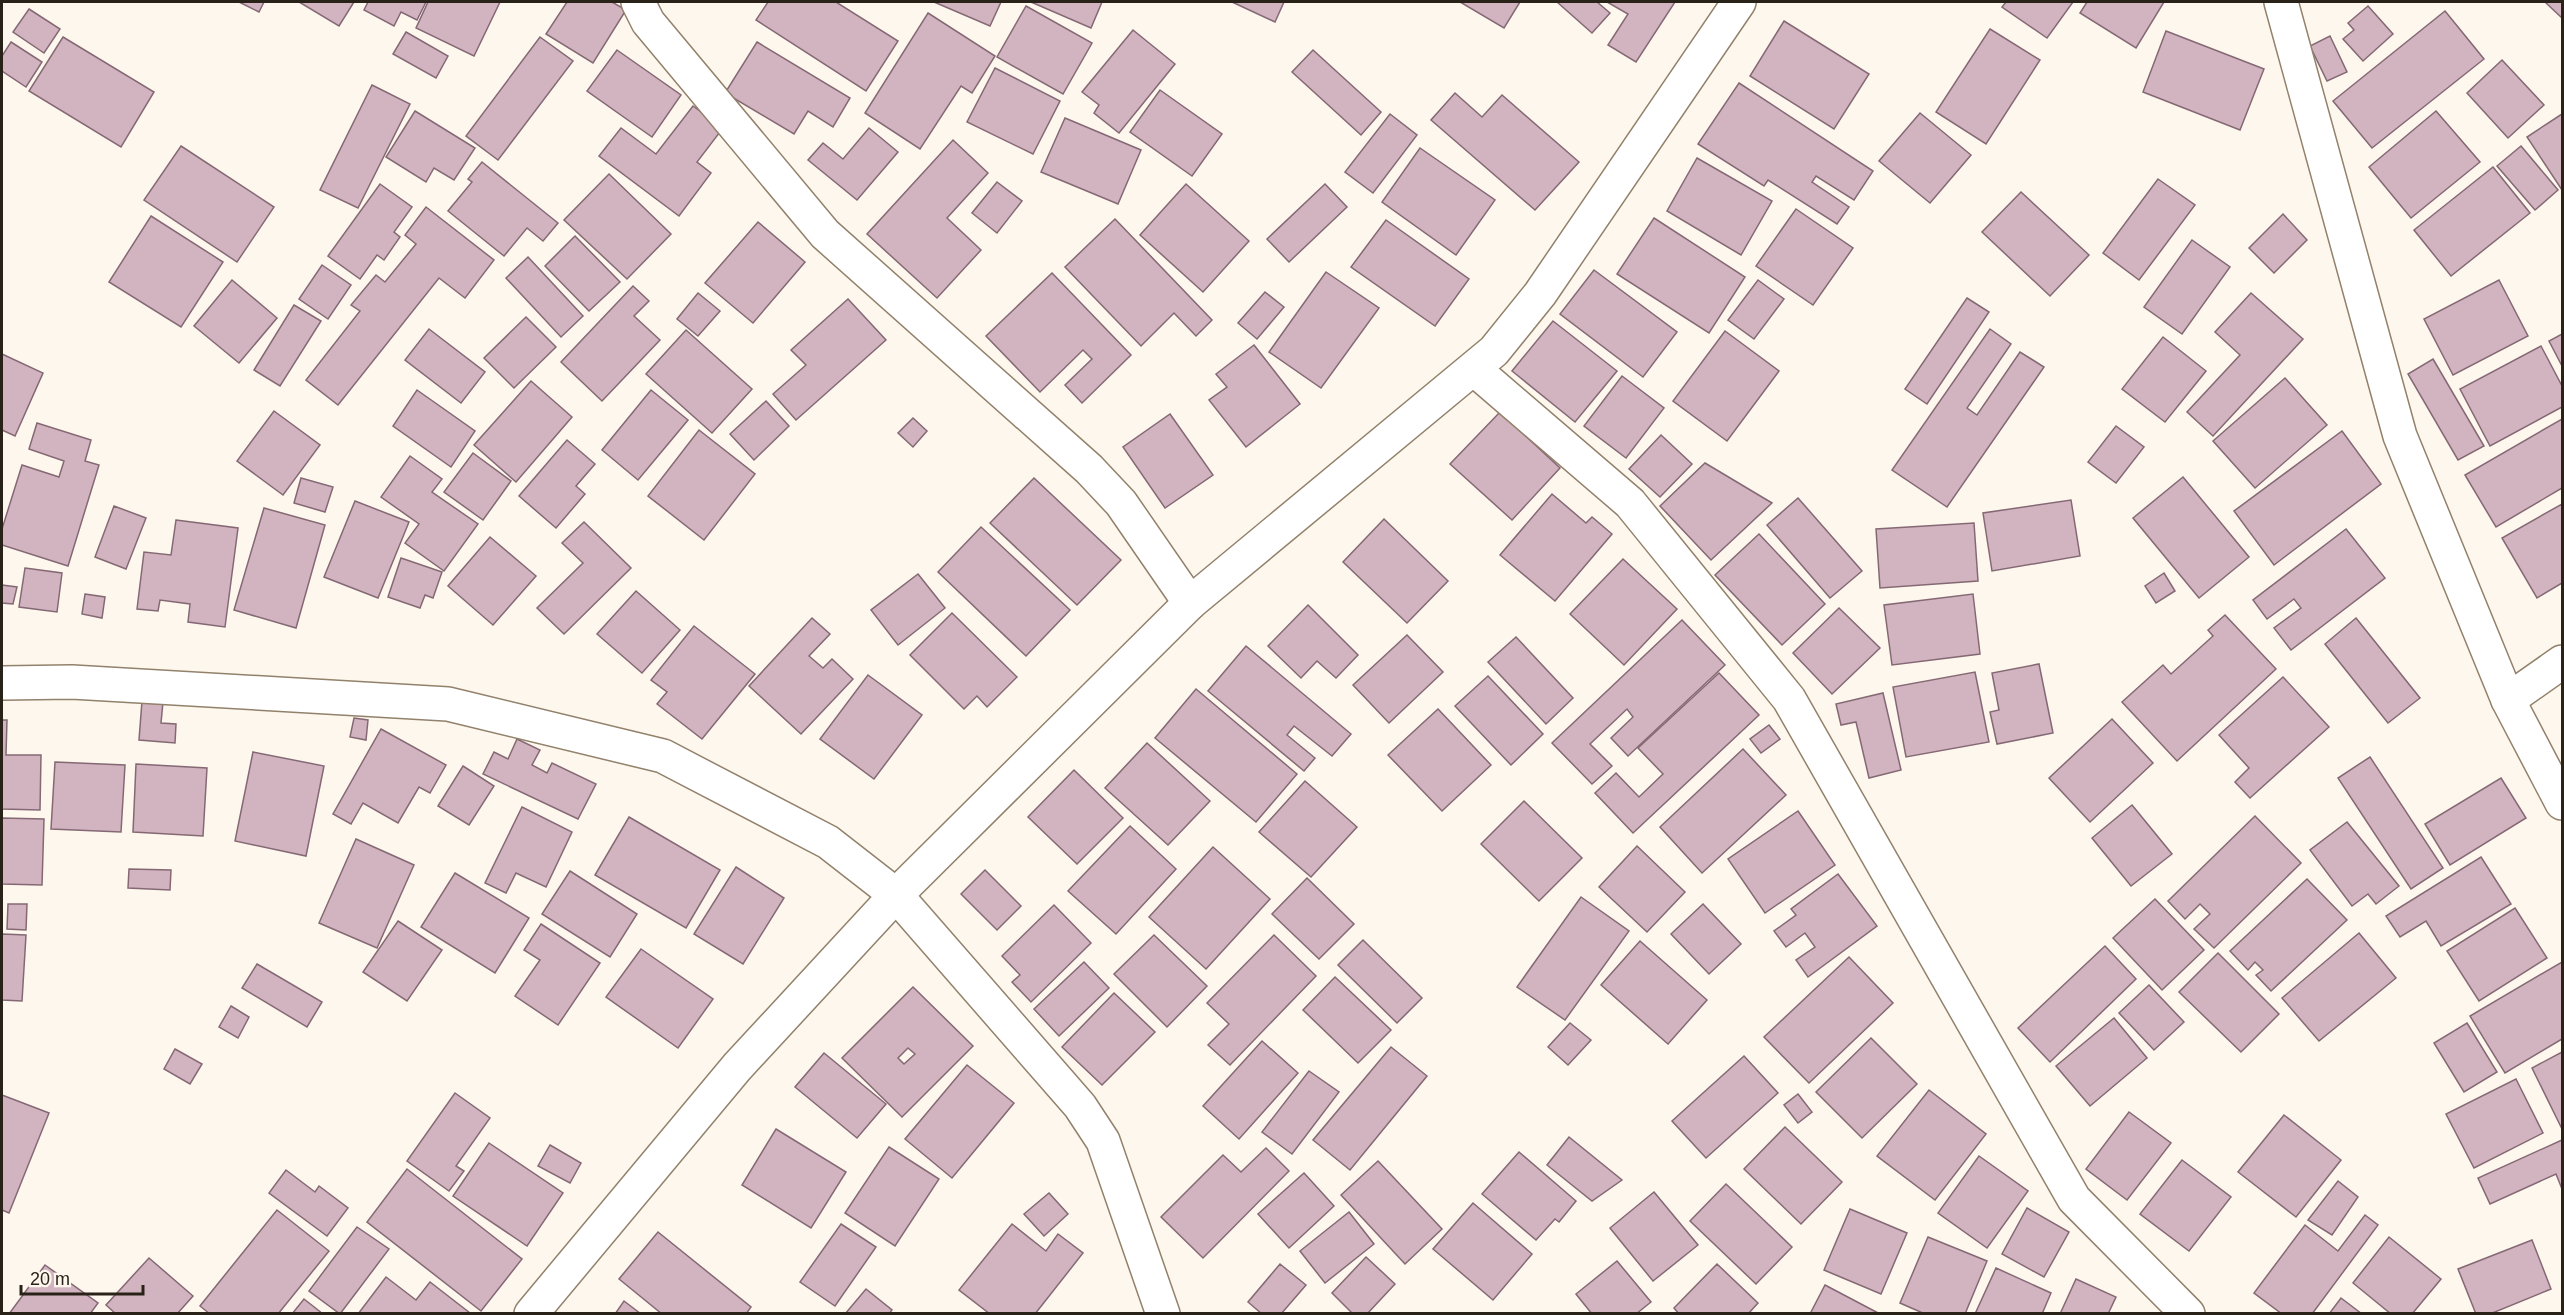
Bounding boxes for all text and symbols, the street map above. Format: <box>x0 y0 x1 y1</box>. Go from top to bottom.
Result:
scale bar <box>21 1258 142 1296</box>
text: 20 m <box>30 1269 70 1289</box>

